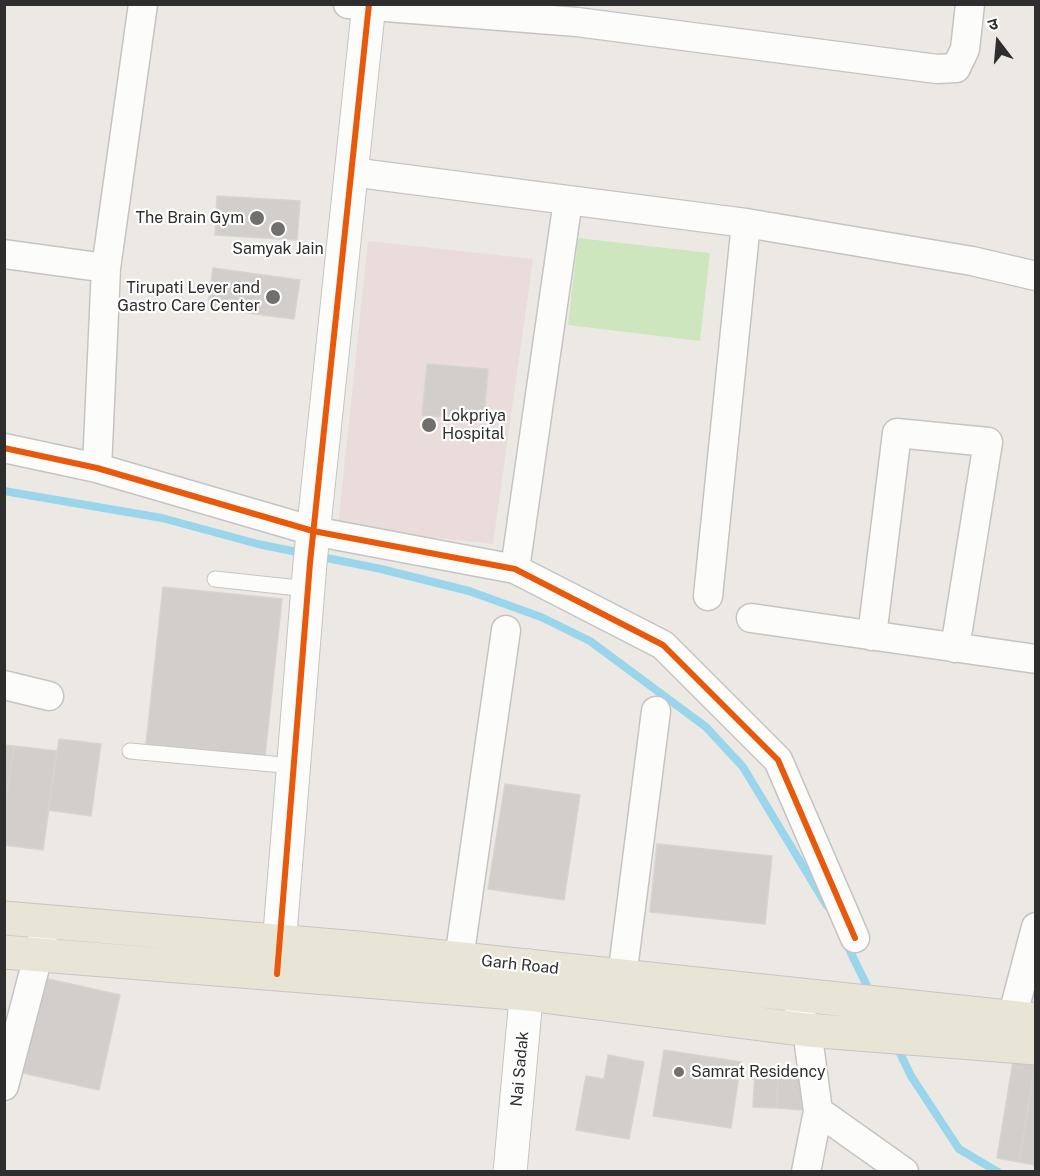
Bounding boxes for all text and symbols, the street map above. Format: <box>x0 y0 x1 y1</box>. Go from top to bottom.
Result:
north arrow <box>968 12 1028 72</box>
text: उ <box>986 14 1000 35</box>
place label: The Brain Gym <box>135 208 244 228</box>
marker: The Brain Gym <box>248 209 266 227</box>
marker: Samyak Jain <box>269 220 287 238</box>
place label: Samyak Jain <box>232 239 324 259</box>
place label: Tirupati Lever and Gastro Care Center <box>117 278 260 316</box>
marker: Tirupati Lever and Gastro Care Center <box>264 288 282 306</box>
place label: Lokpriya Hospital <box>442 406 506 444</box>
marker: Lokpriya Hospital <box>420 416 438 434</box>
street label: Garh Road <box>480 951 560 979</box>
street label: Nai Sadak <box>507 1031 533 1107</box>
place label: Samrat Residency <box>691 1062 826 1082</box>
marker: Samrat Residency <box>672 1065 686 1079</box>

